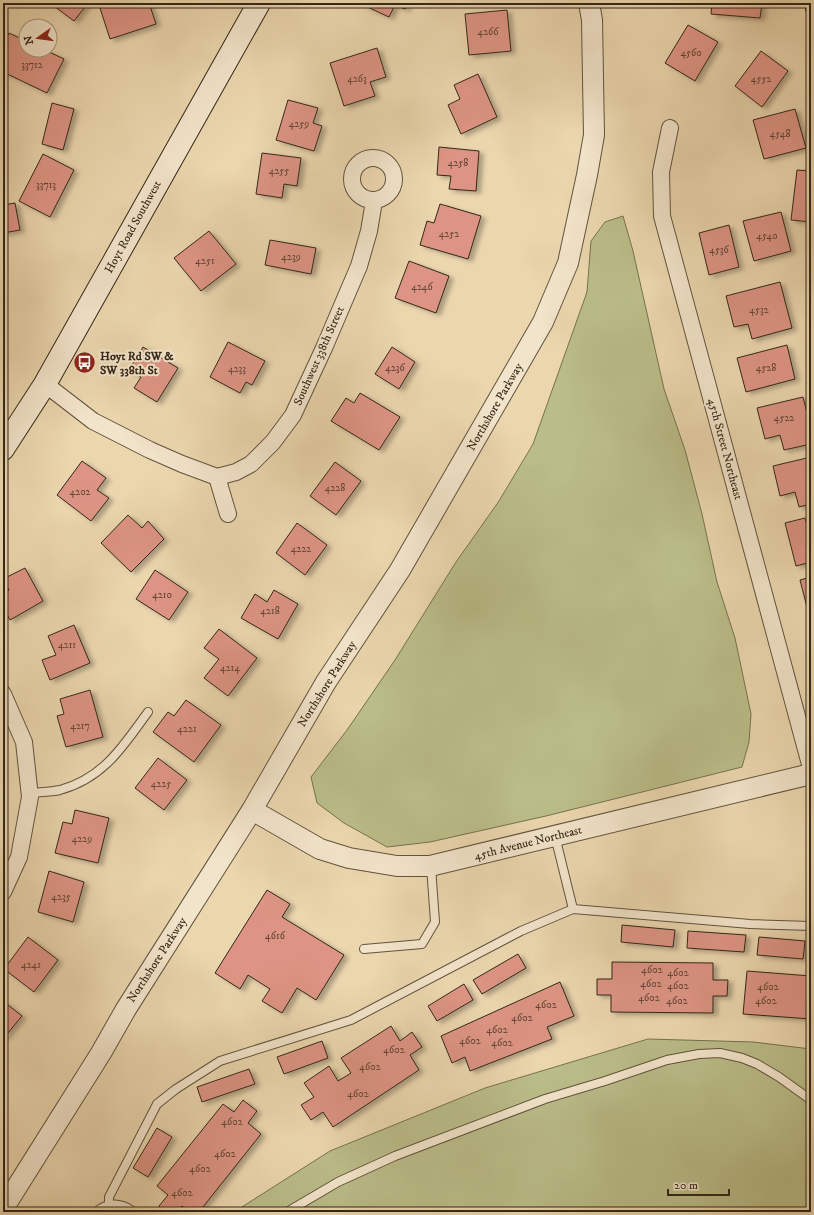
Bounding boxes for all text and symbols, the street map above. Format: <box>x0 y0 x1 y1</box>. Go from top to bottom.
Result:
north arrow <box>18 18 58 58</box>
house number: 4266 <box>477 26 499 38</box>
text: N <box>21 34 37 46</box>
house number: 4560 <box>680 47 702 59</box>
house number: 33712 <box>21 59 43 71</box>
house number: 4263 <box>347 73 367 85</box>
house number: 4552 <box>751 73 771 85</box>
house number: 4259 <box>289 118 309 130</box>
house number: 4548 <box>770 128 790 140</box>
house number: 4258 <box>448 157 468 169</box>
house number: 4255 <box>269 165 289 177</box>
street label: Hoyt Road Southwest <box>101 178 165 276</box>
house number: 33713 <box>36 179 56 191</box>
house number: 4252 <box>439 228 459 240</box>
house number: 4540 <box>756 230 778 242</box>
house number: 4536 <box>709 244 730 256</box>
house number: 4239 <box>281 251 301 263</box>
house number: 4251 <box>195 255 215 267</box>
house number: 4246 <box>411 281 434 293</box>
street label: Southwest 338th Street <box>290 304 348 408</box>
house number: 4532 <box>749 304 769 316</box>
place label: Hoyt Rd SW & SW 338th St <box>100 349 174 378</box>
bus stop icon: Hoyt Rd SW & SW 338th St <box>72 350 98 376</box>
street label: Northshore Parkway <box>464 360 526 454</box>
house number: 4236 <box>385 362 406 374</box>
house number: 4528 <box>756 362 776 374</box>
house number: 4233 <box>228 363 246 375</box>
street label: 45th Street Northeast <box>704 397 746 501</box>
house number: 4522 <box>774 412 794 424</box>
house number: 4228 <box>325 482 345 494</box>
house number: 4202 <box>70 486 91 498</box>
house number: 4222 <box>291 543 311 555</box>
house number: 4210 <box>152 589 172 601</box>
house number: 4218 <box>260 605 280 617</box>
street label: Northshore Parkway <box>294 638 360 730</box>
house number: 4211 <box>58 639 76 651</box>
house number: 4214 <box>220 662 240 674</box>
house number: 4217 <box>70 720 90 732</box>
house number: 4221 <box>177 723 197 735</box>
house number: 4225 <box>151 778 171 790</box>
street label: 45th Avenue Northeast <box>473 822 584 864</box>
house number: 4229 <box>72 833 92 845</box>
house number: 4235 <box>51 891 71 903</box>
street label: Northshore Parkway <box>124 914 190 1006</box>
house number: 4616 <box>265 930 286 942</box>
house number: 4241 <box>21 959 41 971</box>
house number: 4602 <box>641 964 663 976</box>
house number: 4602 <box>667 967 689 979</box>
house number: 4602 <box>640 978 662 990</box>
house number: 4602 <box>667 980 689 992</box>
house number: 4602 <box>757 981 779 993</box>
house number: 4602 <box>638 992 660 1004</box>
house number: 4602 <box>666 995 688 1007</box>
house number: 4602 <box>755 995 777 1007</box>
house number: 4602 <box>535 999 557 1011</box>
house number: 4602 <box>511 1012 533 1024</box>
house number: 4602 <box>486 1024 508 1036</box>
house number: 4602 <box>459 1035 481 1047</box>
house number: 4602 <box>491 1037 513 1049</box>
house number: 4602 <box>383 1044 405 1056</box>
house number: 4602 <box>359 1061 381 1073</box>
house number: 4602 <box>347 1088 369 1100</box>
house number: 4602 <box>221 1116 243 1128</box>
house number: 4602 <box>214 1148 236 1160</box>
house number: 4602 <box>189 1163 211 1175</box>
scale bar <box>668 1171 729 1197</box>
text: 20 m <box>674 1178 698 1193</box>
house number: 4602 <box>171 1187 193 1199</box>

